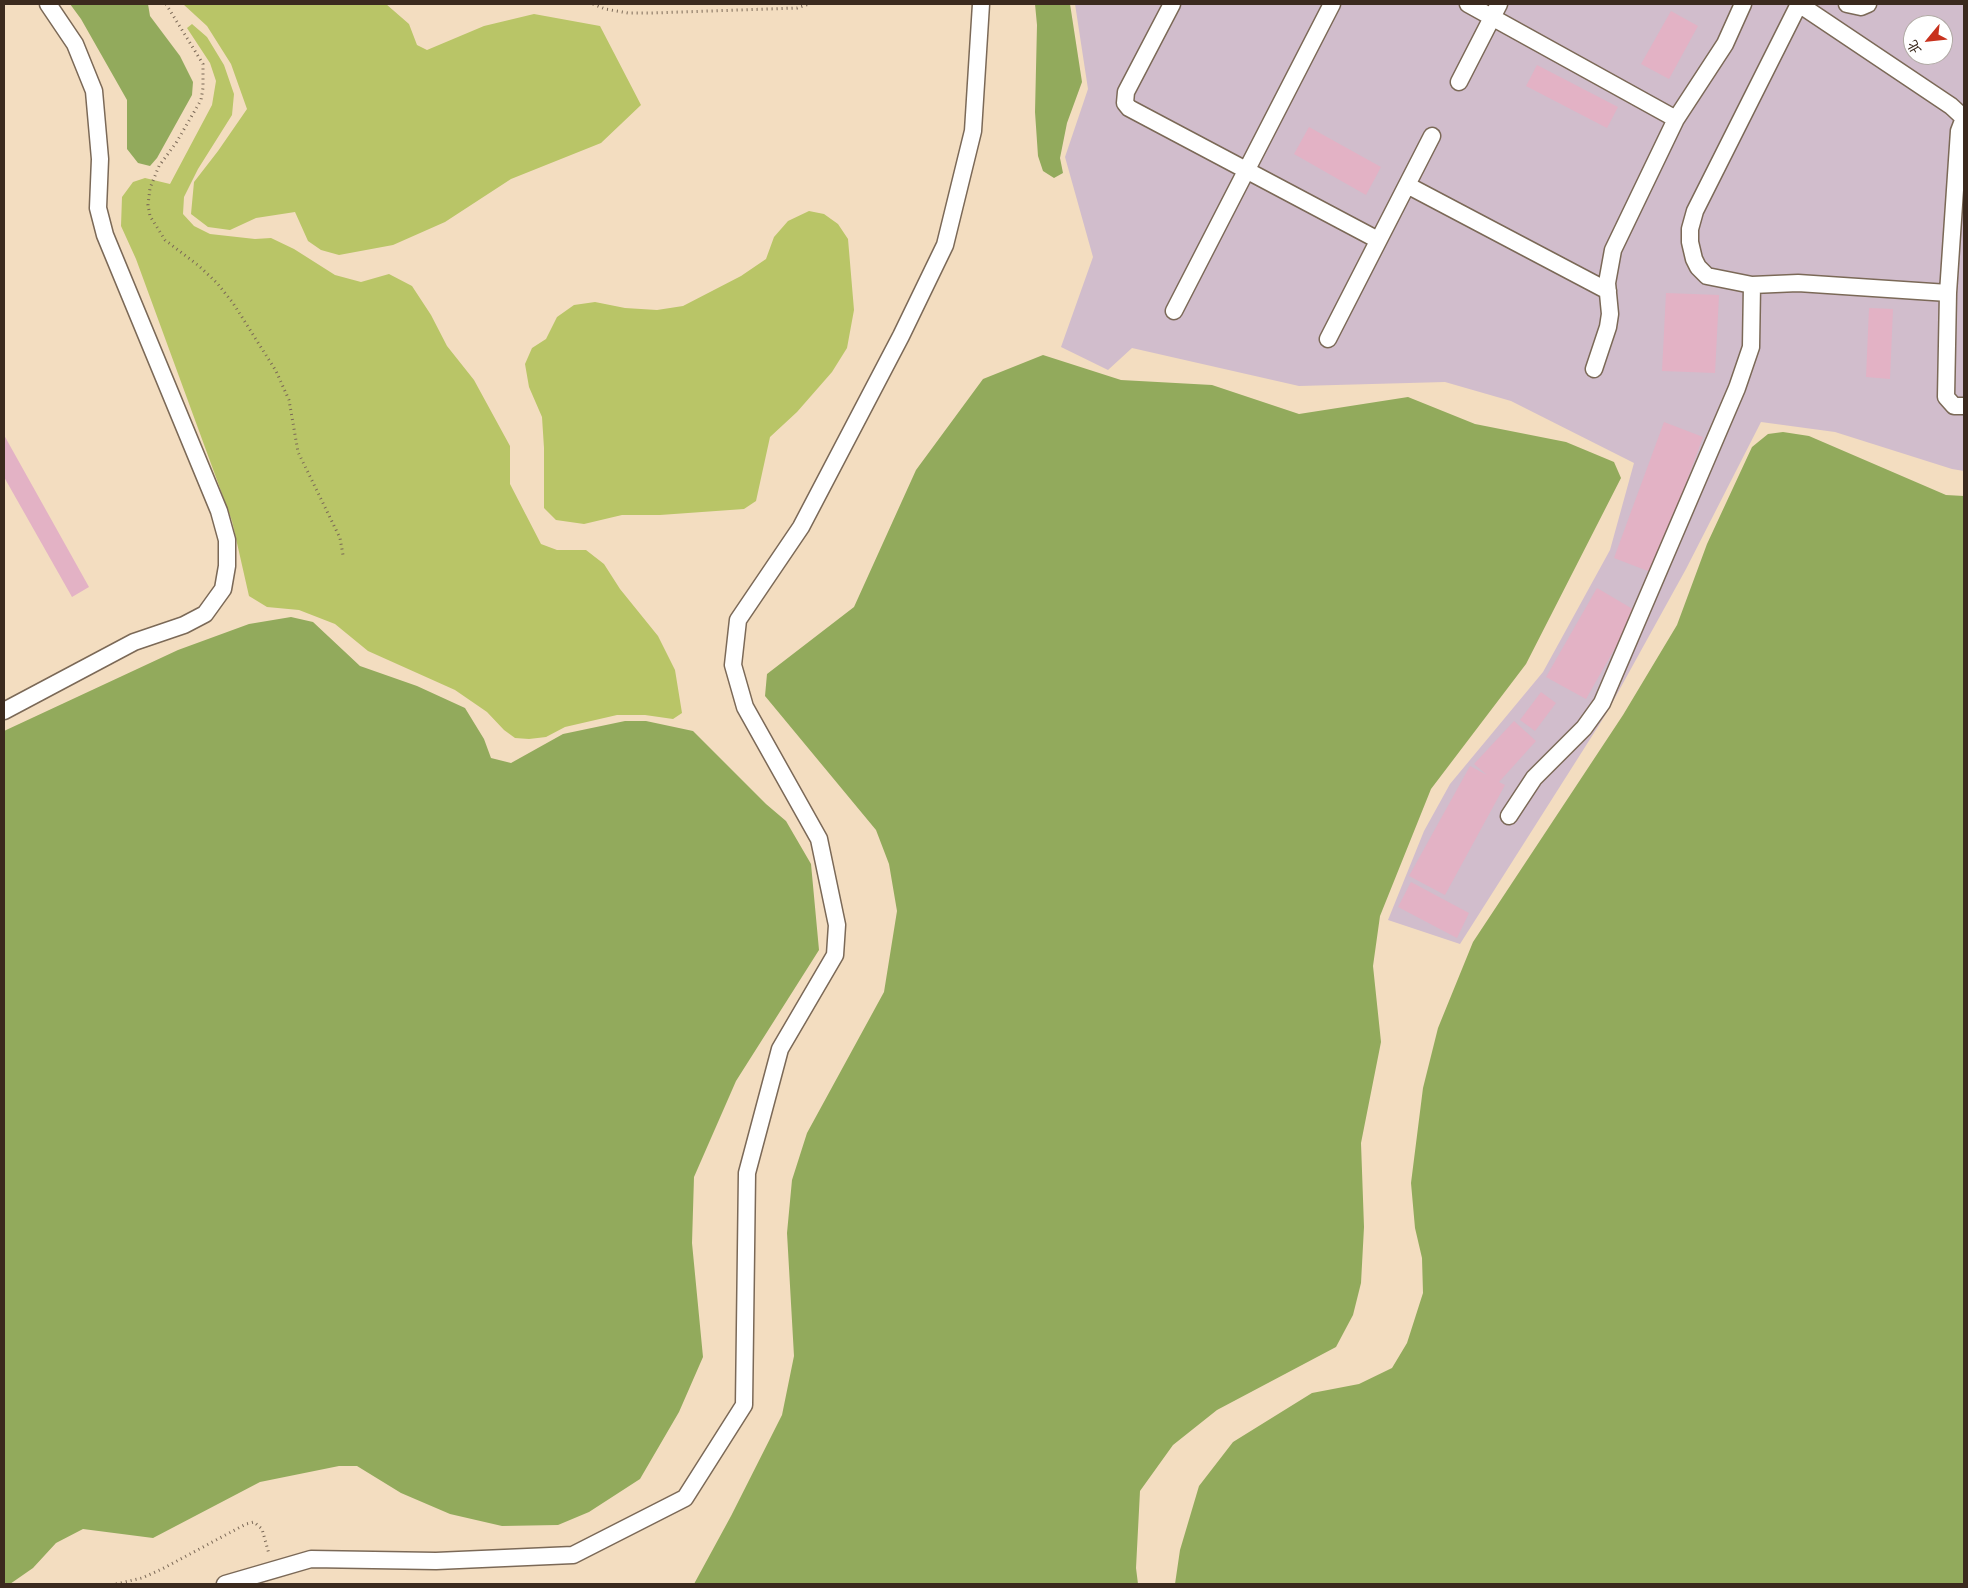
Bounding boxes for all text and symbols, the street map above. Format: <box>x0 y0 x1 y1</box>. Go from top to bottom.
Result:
north arrow <box>1903 15 1953 65</box>
text: 北 <box>1904 36 1928 57</box>

